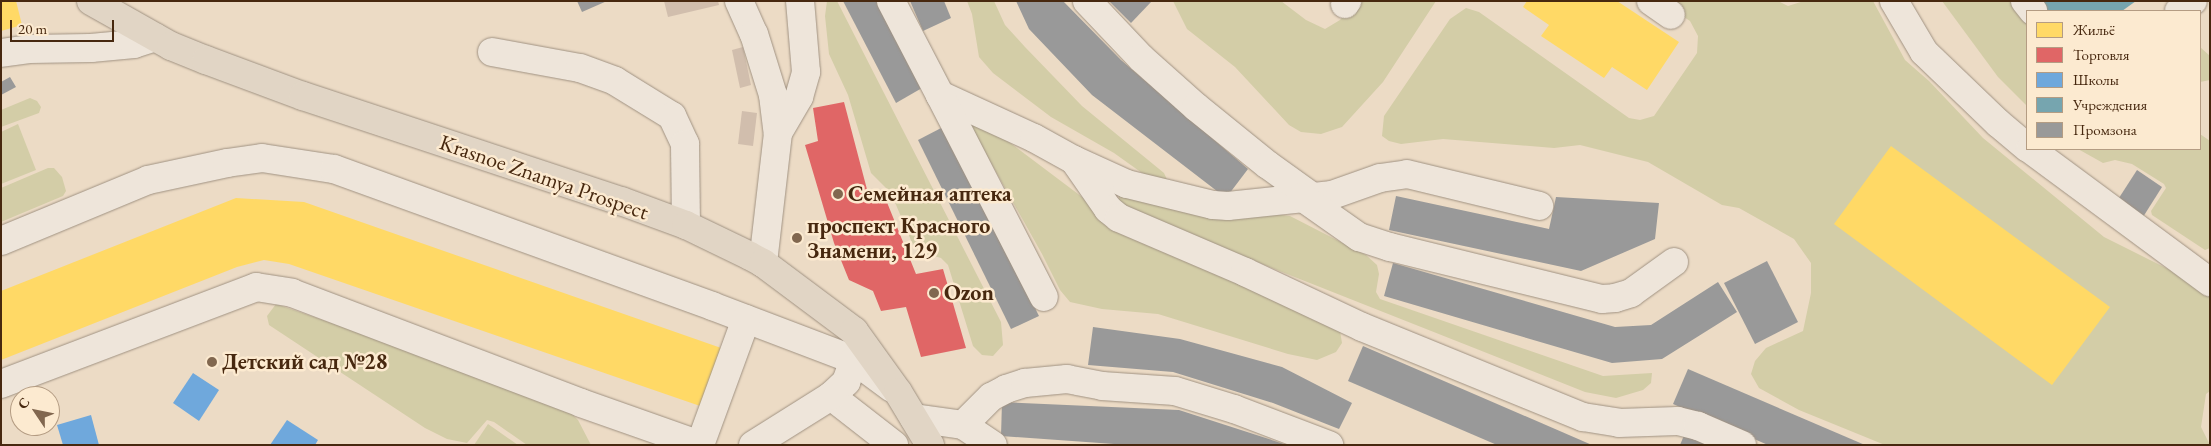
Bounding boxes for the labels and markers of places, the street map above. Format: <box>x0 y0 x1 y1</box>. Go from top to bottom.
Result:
place label: Семейная аптека <box>848 181 1012 207</box>
marker: Семейная аптека <box>832 188 844 200</box>
place label: проспект Красного Знамени, 129 <box>807 212 990 264</box>
marker: проспект Красного Знамени, 129 <box>791 232 803 244</box>
place label: Ozon <box>944 280 994 306</box>
marker: Ozon <box>928 287 940 299</box>
place label: Детский сад №28 <box>222 349 387 375</box>
marker: Детский сад №28 <box>206 356 218 368</box>

